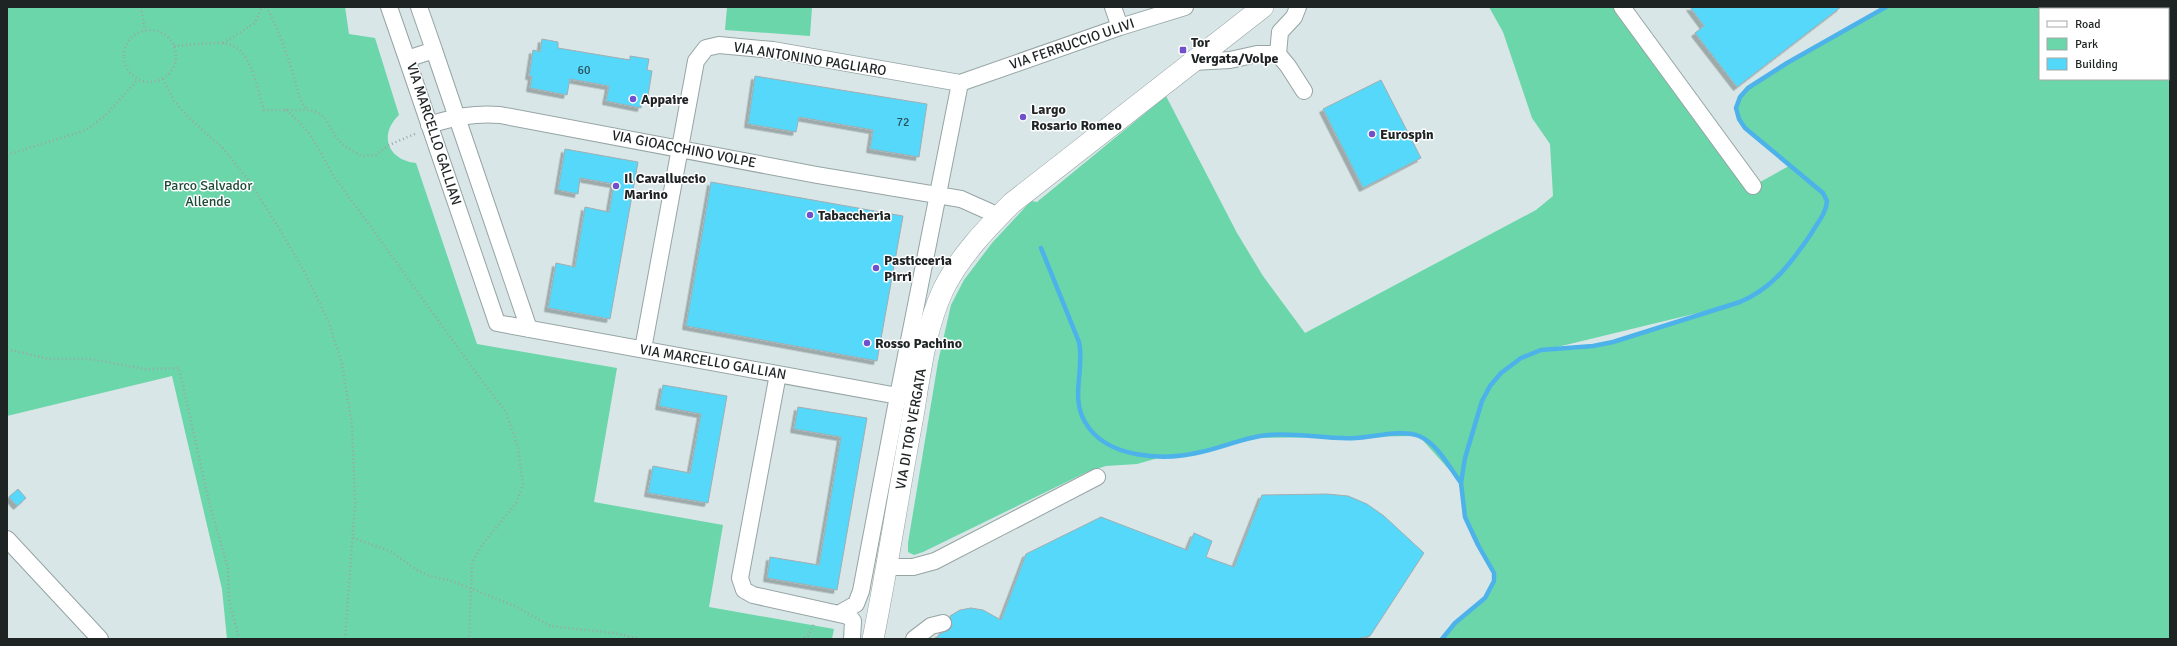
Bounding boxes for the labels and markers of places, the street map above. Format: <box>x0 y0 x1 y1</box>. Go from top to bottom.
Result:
place label: Tor Vergata/Volpe <box>1191 34 1279 67</box>
marker: Tor Vergata/Volpe <box>1178 45 1188 55</box>
place label: Appaire <box>641 91 689 108</box>
marker: Appaire <box>628 94 638 104</box>
place label: Largo Rosario Romeo <box>1031 101 1122 134</box>
marker: Largo Rosario Romeo <box>1018 112 1028 122</box>
place label: Eurospin <box>1380 126 1434 143</box>
marker: Eurospin <box>1367 129 1377 139</box>
place label: Il Cavalluccio Marino <box>624 170 706 203</box>
marker: Il Cavalluccio Marino <box>611 181 621 191</box>
place label: Tabaccheria <box>818 207 891 224</box>
marker: Tabaccheria <box>805 210 815 220</box>
place label: Pasticceria Pirri <box>884 252 952 285</box>
marker: Pasticceria Pirri <box>871 263 881 273</box>
place label: Rosso Pachino <box>875 335 962 352</box>
marker: Rosso Pachino <box>862 338 872 348</box>

